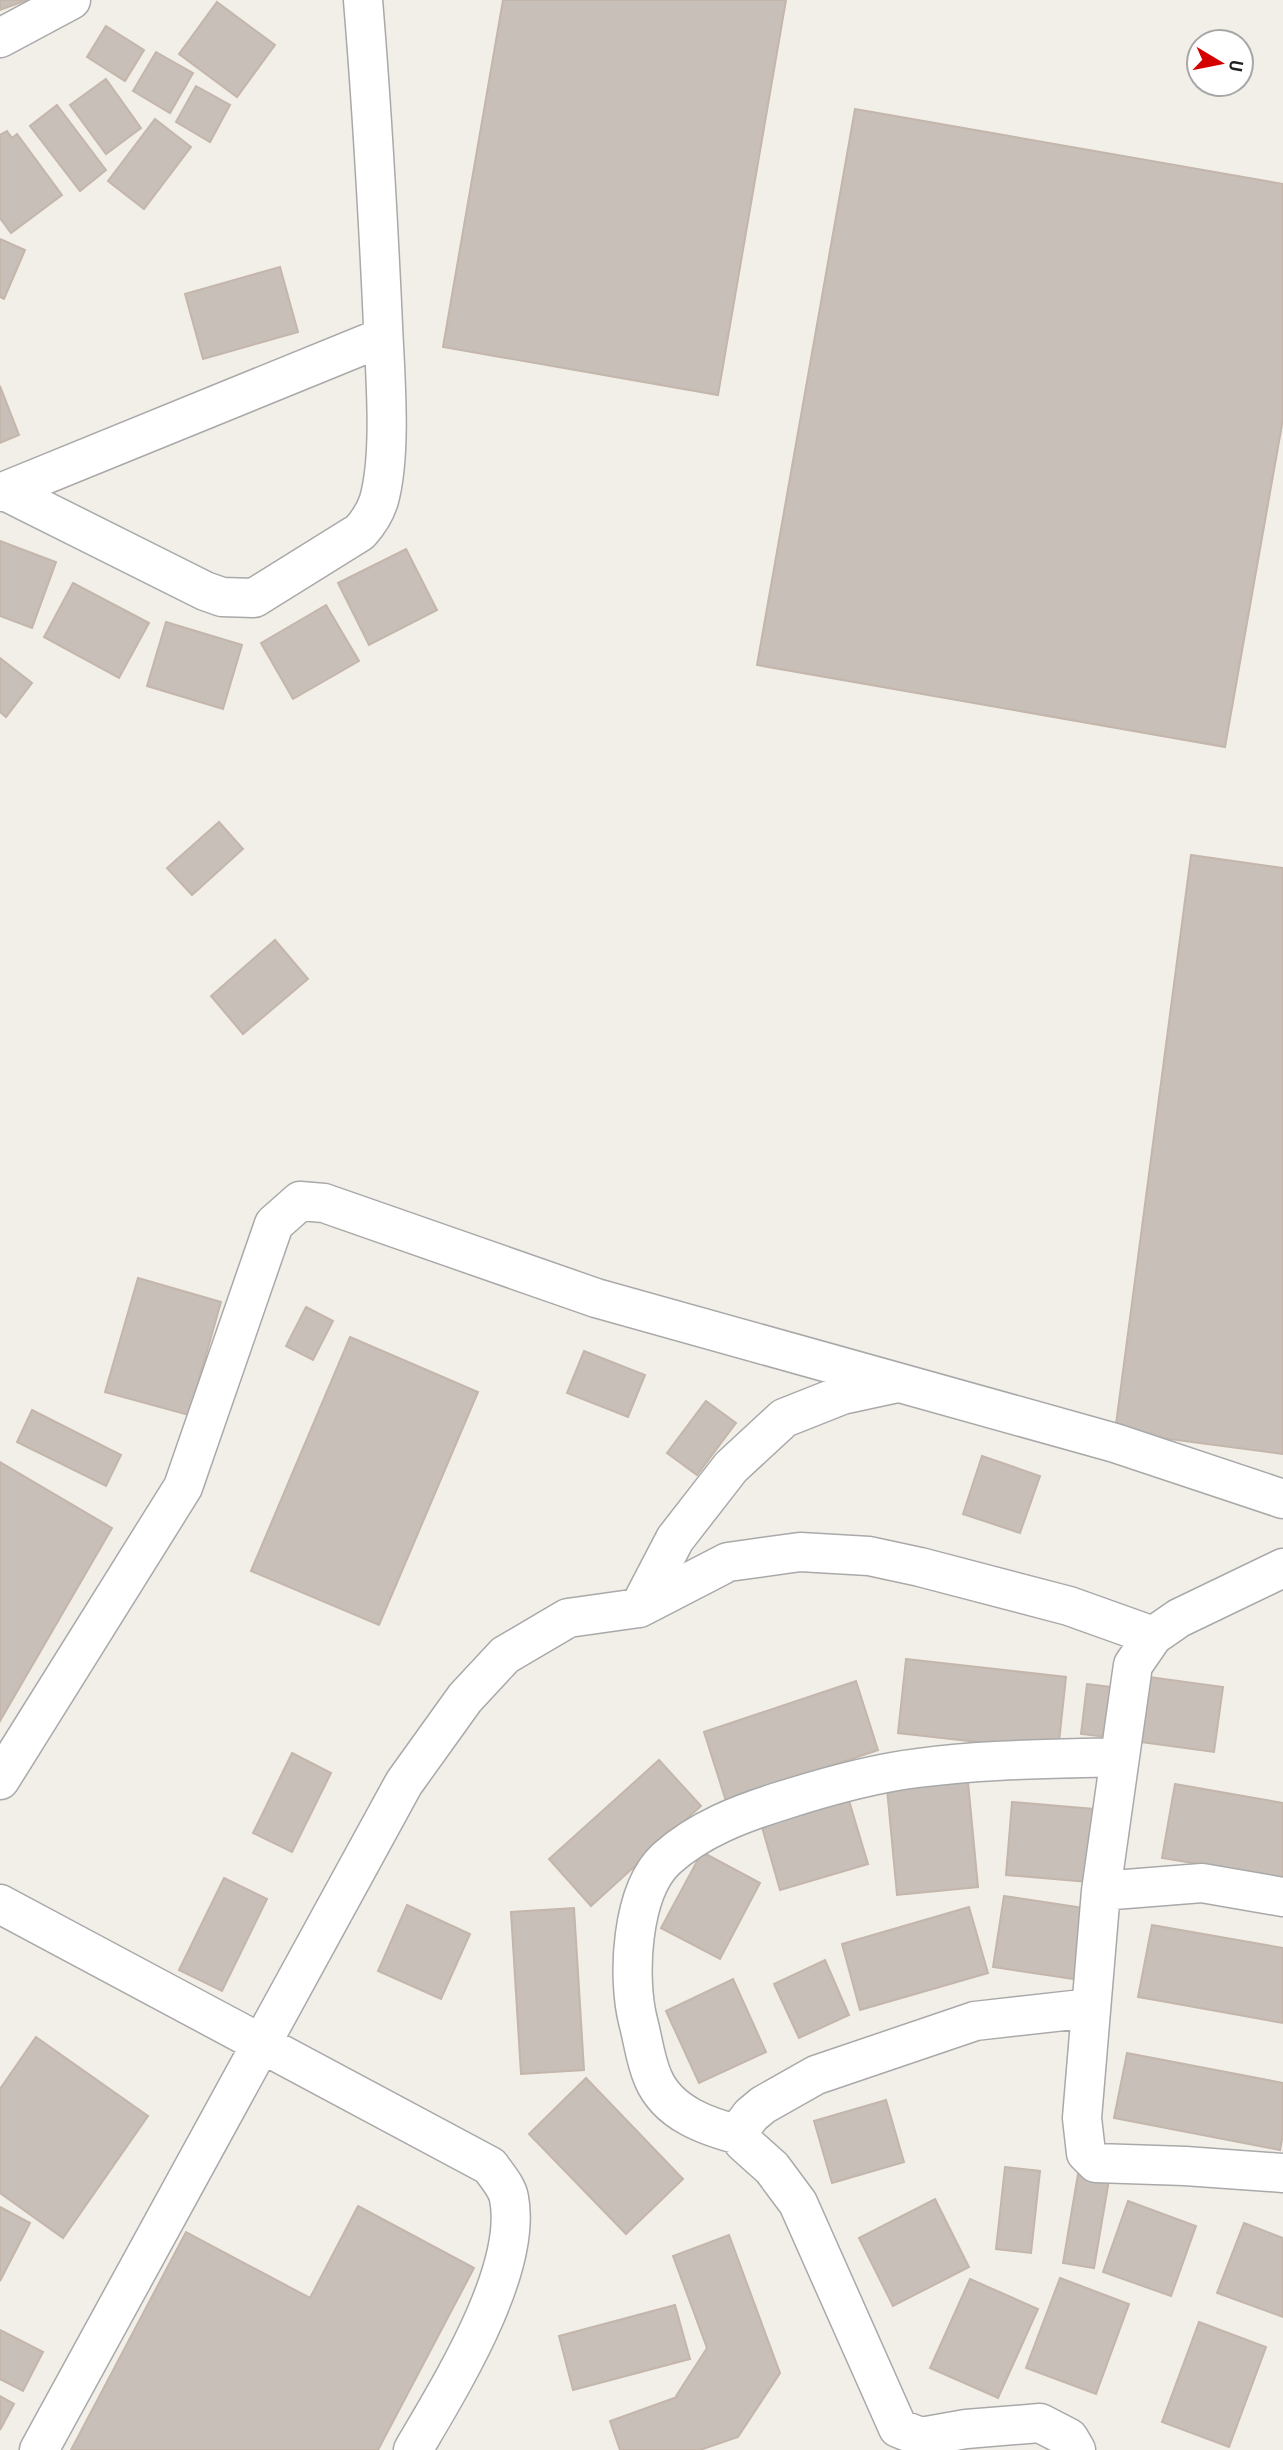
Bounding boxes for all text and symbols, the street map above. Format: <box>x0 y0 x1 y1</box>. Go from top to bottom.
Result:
north arrow <box>1185 28 1255 98</box>
text: U <box>1223 58 1251 74</box>

